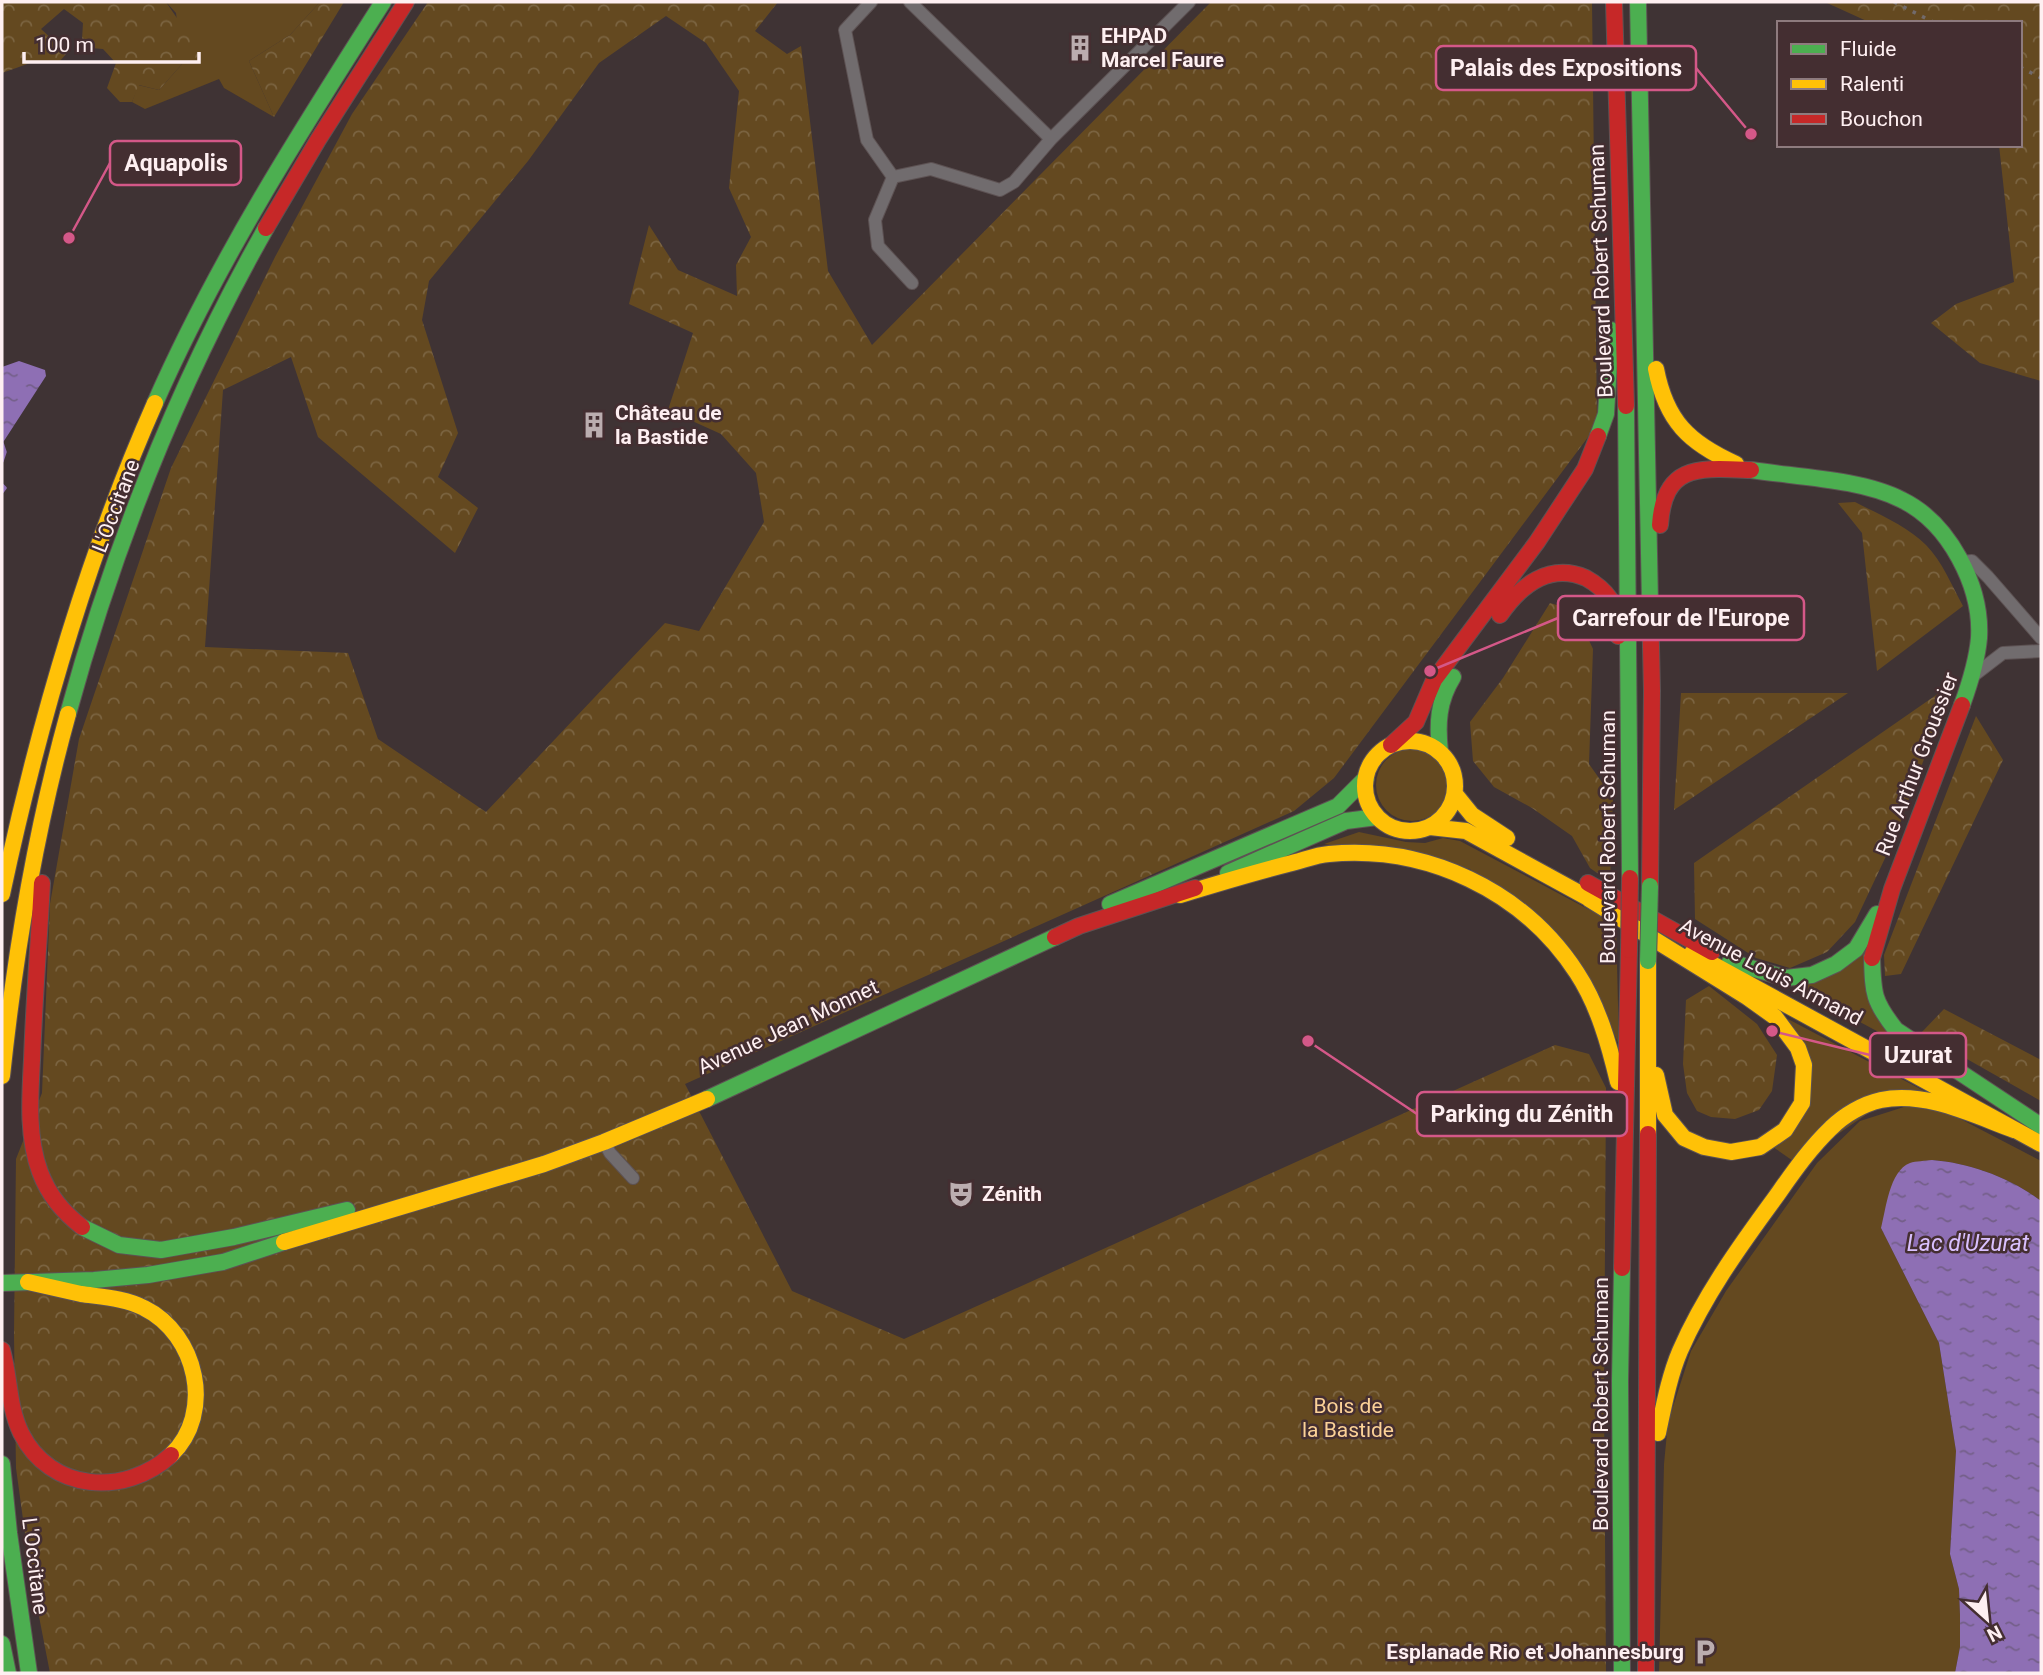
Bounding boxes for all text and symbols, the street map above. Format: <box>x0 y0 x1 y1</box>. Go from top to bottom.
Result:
scale bar <box>24 21 200 65</box>
legend <box>1777 21 2022 147</box>
place label: EHPAD Marcel Faure <box>1101 24 1224 72</box>
text: 100 m <box>35 33 94 57</box>
building icon: EHPAD Marcel Faure <box>1065 33 1095 63</box>
text: Fluide <box>1840 37 1896 61</box>
callout: Palais des Expositions <box>1436 46 1696 90</box>
text: Palais des Expositions <box>1450 55 1682 82</box>
text: Ralenti <box>1840 72 1904 96</box>
text: Bouchon <box>1840 107 1923 131</box>
callout: Aquapolis <box>110 141 241 185</box>
street label: Boulevard Robert Schuman <box>1585 144 1617 398</box>
text: Aquapolis <box>124 150 228 177</box>
place label: Château de la Bastide <box>615 401 722 449</box>
building icon: Château de la Bastide <box>579 410 609 440</box>
street label: L'Occitane <box>87 456 145 556</box>
callout: Carrefour de l'Europe <box>1558 596 1804 640</box>
text: Carrefour de l'Europe <box>1572 605 1790 632</box>
street label: Rue Arthur Groussier <box>1871 669 1963 859</box>
street label: Boulevard Robert Schuman <box>1596 710 1620 964</box>
street label: Avenue Louis Armand <box>1675 914 1867 1030</box>
street label: Avenue Jean Monnet <box>694 975 882 1079</box>
callout: Uzurat <box>1870 1033 1966 1077</box>
text: Uzurat <box>1884 1042 1952 1069</box>
callout: Parking du Zénith <box>1417 1092 1627 1136</box>
text: Parking du Zénith <box>1431 1101 1613 1128</box>
theatre icon: Zénith <box>946 1179 976 1209</box>
place label: Zénith <box>982 1182 1042 1206</box>
water label: Lac d'Uzurat <box>1907 1230 2030 1257</box>
street label: Boulevard Robert Schuman <box>1589 1277 1613 1531</box>
park label: Bois de la Bastide <box>1302 1394 1394 1442</box>
street label: L'Occitane <box>17 1516 53 1616</box>
north arrow <box>1952 1584 2022 1654</box>
text: N <box>1983 1620 2006 1647</box>
parking icon: Esplanade Rio et Johannesburg <box>1690 1637 1720 1667</box>
place label: Esplanade Rio et Johannesburg <box>1386 1640 1684 1664</box>

